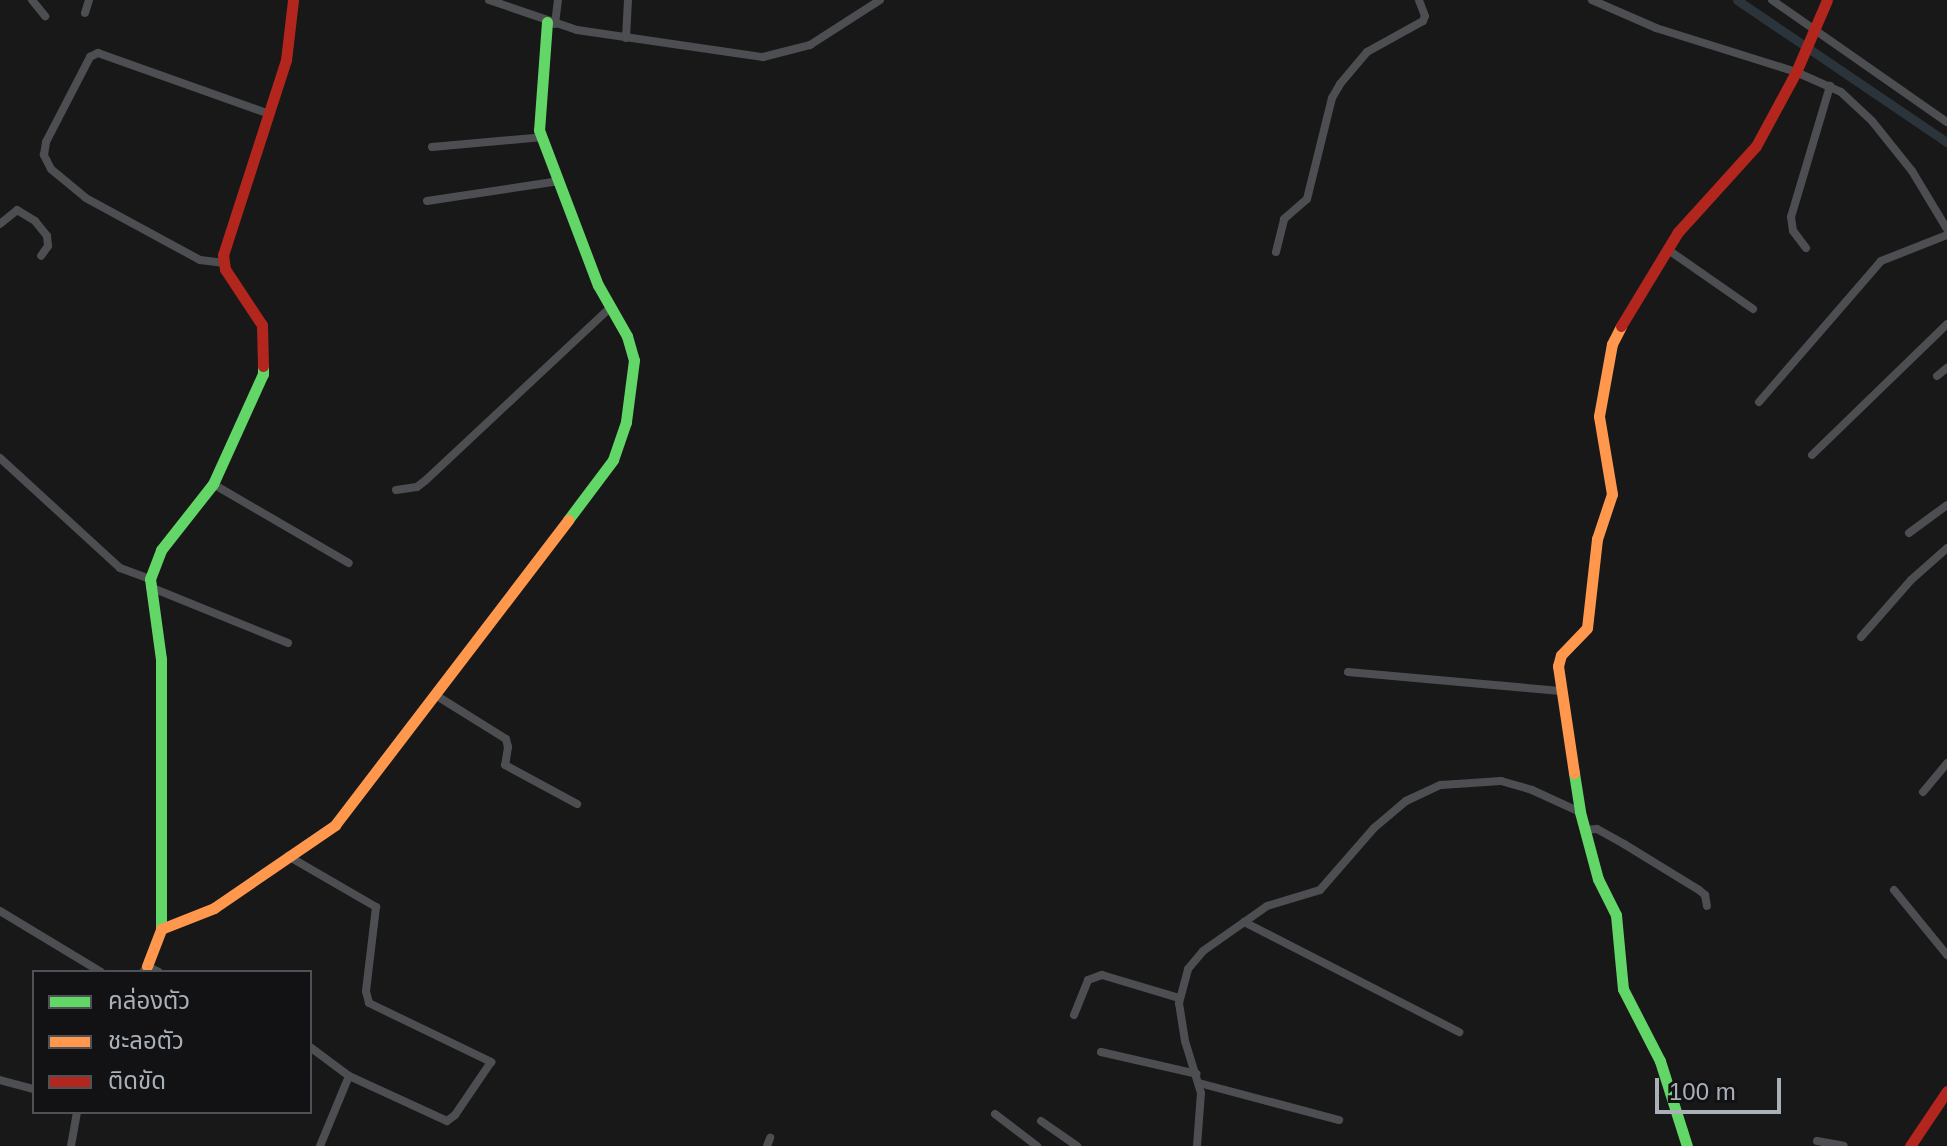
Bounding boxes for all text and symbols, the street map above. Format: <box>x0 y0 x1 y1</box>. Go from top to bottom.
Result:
legend <box>32 970 312 1114</box>
text: คล่องตัว <box>108 987 190 1014</box>
text: ชะลอตัว <box>108 1027 184 1054</box>
scale bar <box>1659 1062 1785 1112</box>
text: ติดขัด <box>108 1067 166 1094</box>
text: 100 m <box>1669 1078 1736 1105</box>

